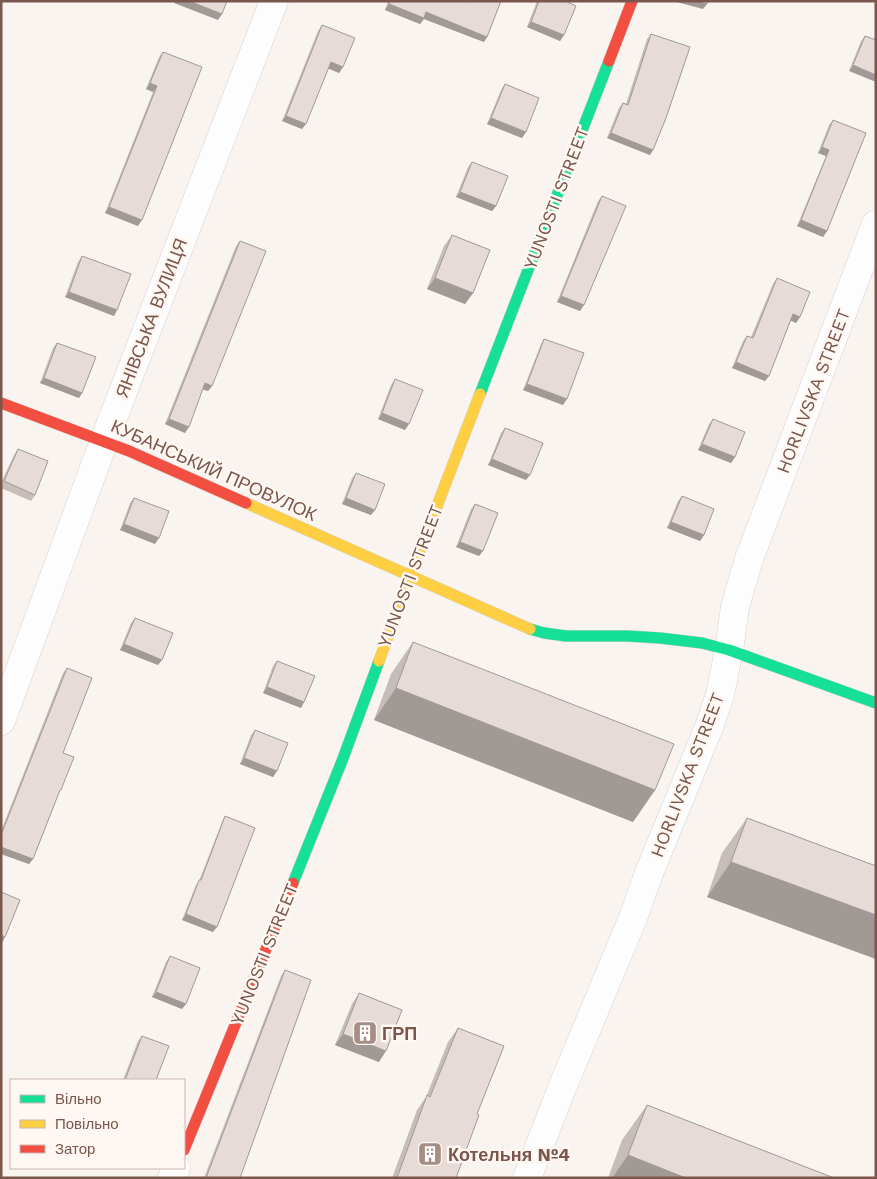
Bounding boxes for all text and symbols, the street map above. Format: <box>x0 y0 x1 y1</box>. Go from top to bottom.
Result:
street label: YUNOSTI STREET <box>519 124 593 272</box>
street label: ЯНІВСЬКА ВУЛИЦЯ <box>111 235 191 401</box>
street label: HORLIVSKA STREET <box>772 306 854 476</box>
street label: КУБАНСЬКИЙ ПРОВУЛОК <box>108 415 321 525</box>
street label: YUNOSTI STREET <box>373 502 447 650</box>
street label: HORLIVSKA STREET <box>646 690 728 860</box>
street label: YUNOSTI STREET <box>226 880 302 1028</box>
building icon: ГРП <box>352 1020 378 1046</box>
place label: ГРП <box>382 1023 417 1044</box>
legend <box>10 1079 185 1169</box>
text: Вільно <box>55 1090 102 1108</box>
text: Повільно <box>55 1115 119 1133</box>
text: Затор <box>55 1140 95 1158</box>
building icon: Котельня №4 <box>417 1141 443 1167</box>
place label: Котельня №4 <box>448 1144 570 1165</box>

